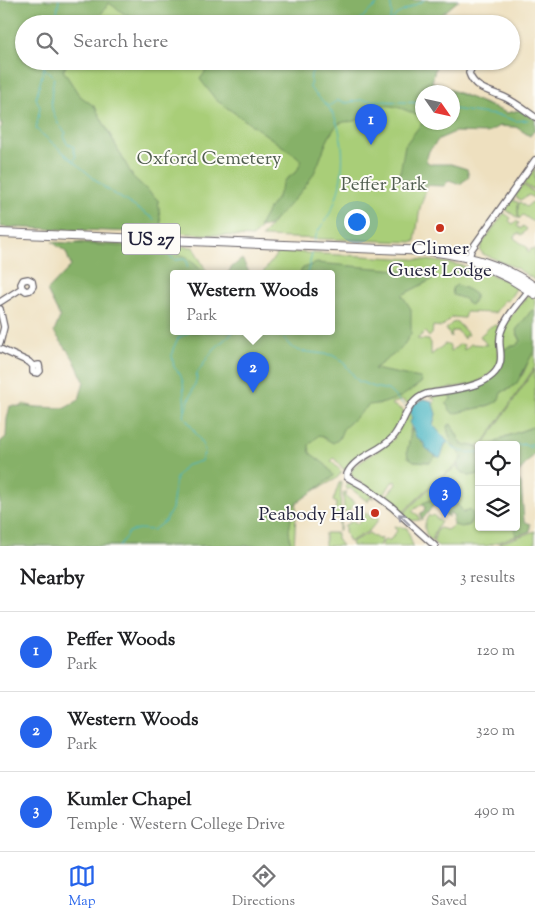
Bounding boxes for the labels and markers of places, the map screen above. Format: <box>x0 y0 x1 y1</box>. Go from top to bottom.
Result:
pin: 1 <box>355 104 387 145</box>
marker: Climer Guest Lodge <box>434 222 446 234</box>
place label: Climer Guest Lodge <box>388 236 492 285</box>
pin: 2 <box>237 352 269 393</box>
pin: 3 <box>429 477 461 518</box>
place label: Peabody Hall <box>258 502 365 529</box>
marker: Peabody Hall <box>369 507 381 519</box>

